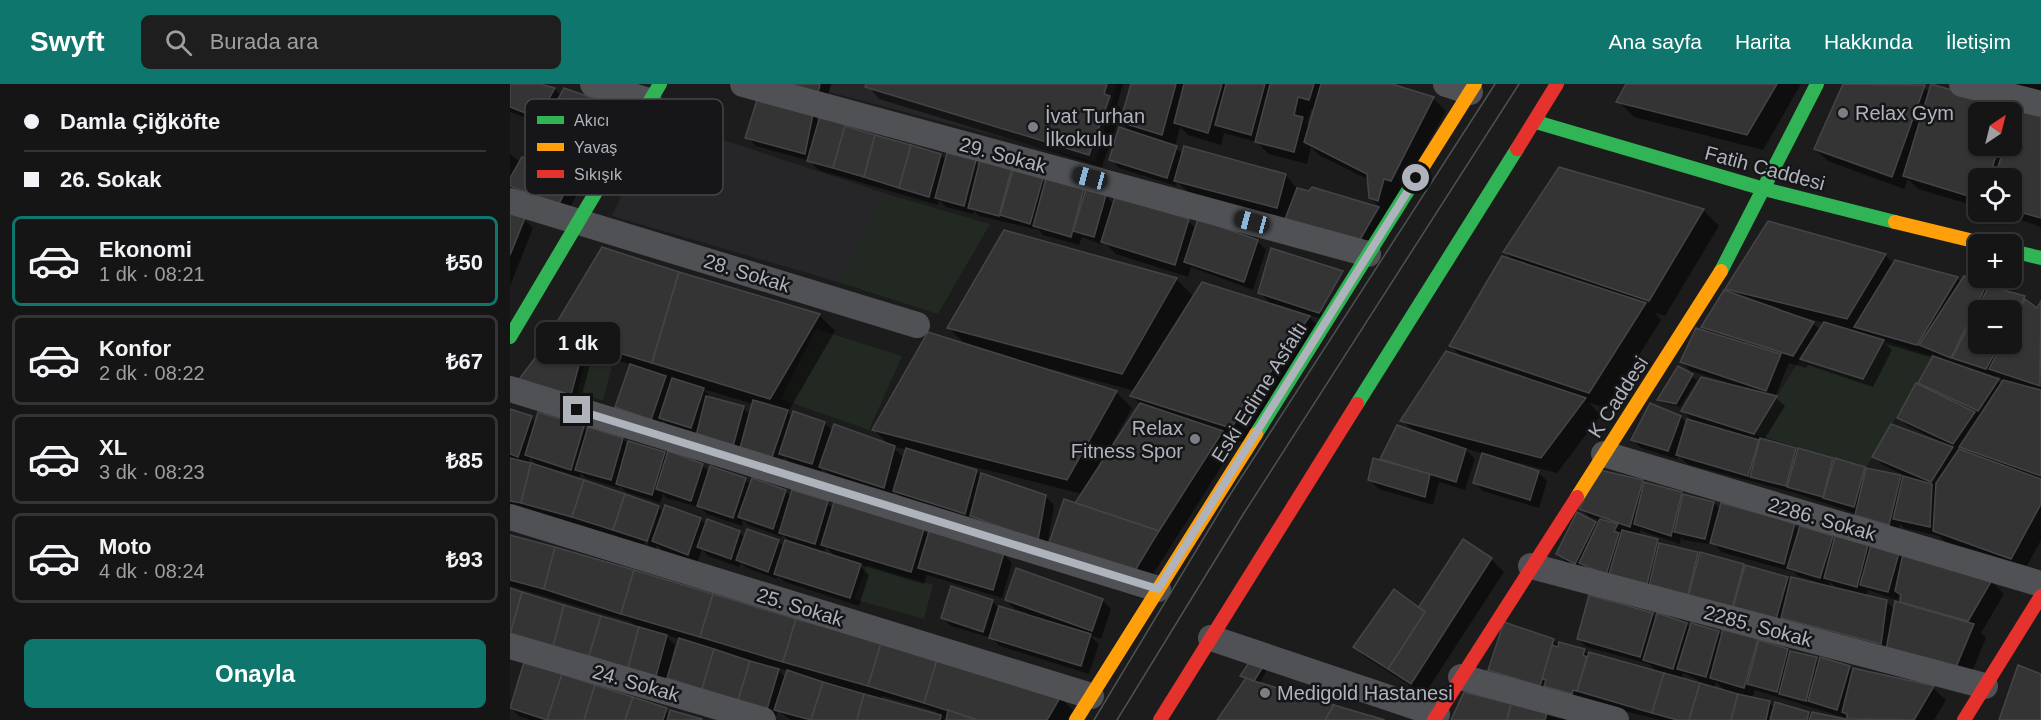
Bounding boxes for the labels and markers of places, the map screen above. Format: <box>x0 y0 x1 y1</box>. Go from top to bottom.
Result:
place label: Relax Gym <box>1855 102 1954 124</box>
place label: İvat Turhan İlkokulu <box>1045 105 1145 150</box>
marker: Relax Gym <box>1836 106 1850 120</box>
marker: İvat Turhan İlkokulu <box>1026 120 1040 134</box>
place label: Relax Fitness Spor <box>1071 417 1183 462</box>
marker: Relax Fitness Spor <box>1188 432 1202 446</box>
place label: Medigold Hastanesi <box>1277 682 1453 704</box>
marker: Medigold Hastanesi <box>1258 686 1272 700</box>

